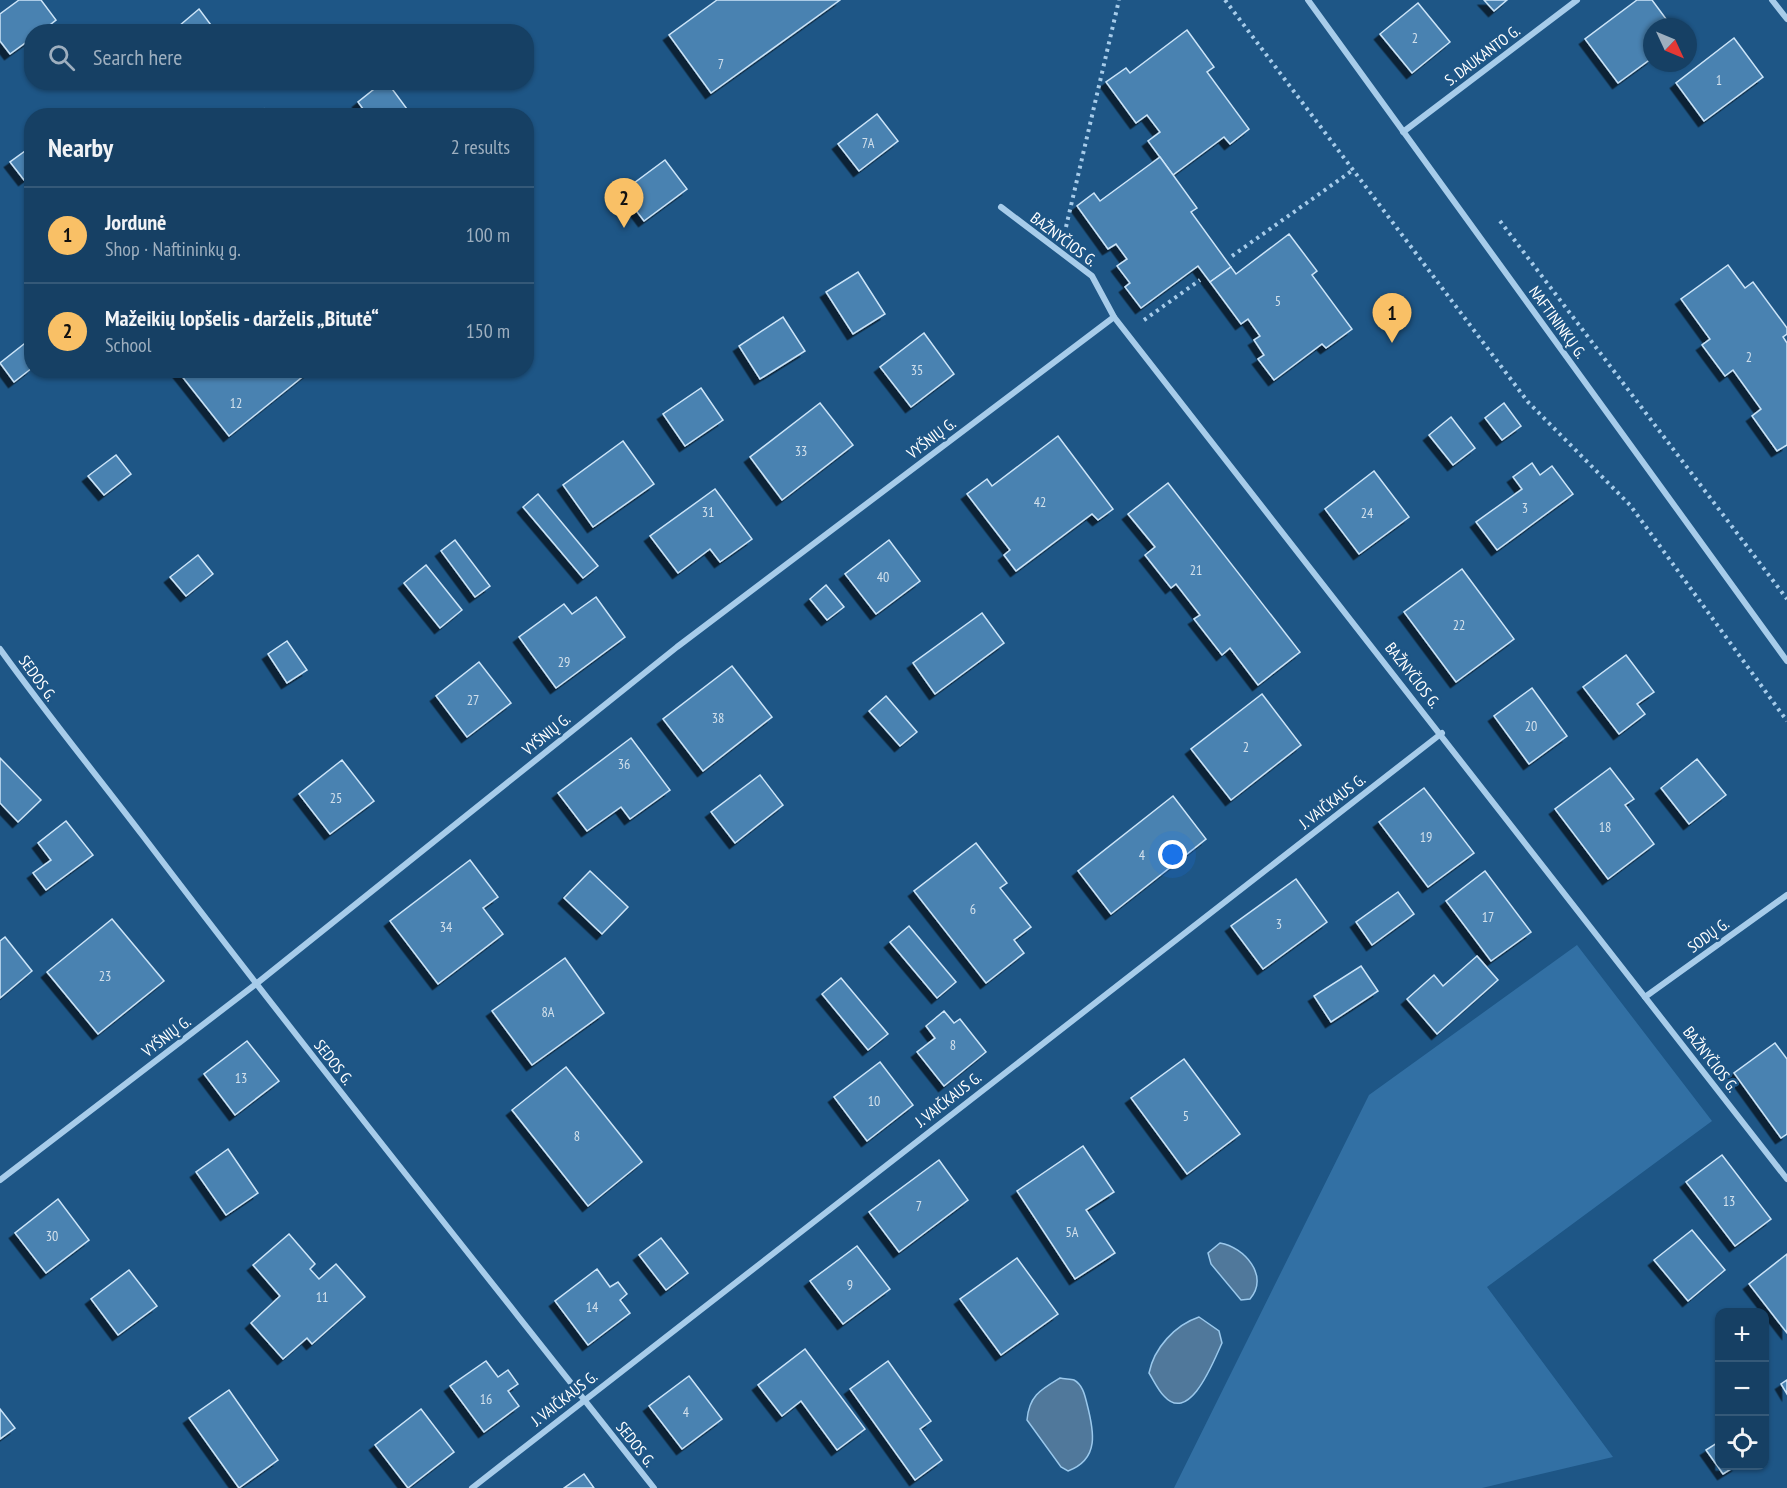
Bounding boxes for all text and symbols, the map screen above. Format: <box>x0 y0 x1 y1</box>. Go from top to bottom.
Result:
north arrow <box>1643 18 1697 72</box>
street label: S. DAUKANTO G. <box>1440 20 1524 90</box>
search box <box>24 24 534 90</box>
house number: 2 <box>1412 29 1418 47</box>
icon: search <box>45 41 78 74</box>
text: Search here <box>93 43 182 71</box>
house number: 7 <box>718 55 724 73</box>
house number: 1 <box>1716 71 1722 89</box>
text: Nearby <box>48 131 113 164</box>
text: 2 results <box>451 134 510 160</box>
house number: 7A <box>862 134 875 152</box>
pin: 2 <box>604 178 644 228</box>
text: Jordunė <box>105 208 167 236</box>
street label: BAŽNYČIOS G. <box>1027 208 1101 271</box>
text: 1 <box>63 222 72 248</box>
text: 100 m <box>466 222 510 248</box>
text: Shop · Naftininkų g. <box>105 236 241 262</box>
street label: NAFTININKŲ G. <box>1525 282 1591 362</box>
house number: 5 <box>1275 292 1281 310</box>
pin: 1 <box>1372 294 1412 343</box>
text: Mažeikių lopšelis - darželis „Bitutė“ <box>105 304 379 332</box>
text: 2 <box>63 318 72 344</box>
text: 150 m <box>466 318 510 344</box>
text: School <box>105 332 151 358</box>
house number: 2 <box>1746 348 1752 366</box>
house number: 35 <box>911 361 923 379</box>
house number: 12 <box>230 394 242 412</box>
street label: VYŠNIŲ G. <box>902 413 960 463</box>
house number: 33 <box>795 442 807 460</box>
house number: 42 <box>1034 493 1046 511</box>
house number: 3 <box>1522 499 1528 517</box>
house number: 31 <box>702 503 714 521</box>
house number: 24 <box>1361 504 1374 522</box>
house number: 21 <box>1190 561 1202 579</box>
house number: 40 <box>877 568 889 586</box>
house number: 22 <box>1453 616 1465 634</box>
street label: BAŽNYČIOS G. <box>1381 638 1445 712</box>
street label: SEDOS G. <box>15 651 61 705</box>
house number: 29 <box>558 653 570 671</box>
house number: 27 <box>467 691 479 709</box>
street label: VYŠNIŲ G. <box>517 708 574 760</box>
house number: 38 <box>712 709 724 727</box>
house number: 20 <box>1525 717 1537 735</box>
house number: 2 <box>1243 738 1249 756</box>
house number: 36 <box>618 755 630 773</box>
street label: J. VAIČKAUS G. <box>1294 769 1369 834</box>
house number: 25 <box>330 789 342 807</box>
house number: 18 <box>1599 818 1611 836</box>
house number: 19 <box>1420 828 1432 846</box>
your location <box>1158 840 1187 869</box>
house number: 4 <box>1139 846 1146 864</box>
house number: 6 <box>970 900 976 918</box>
house number: 17 <box>1482 908 1494 926</box>
street label: SODŲ G. <box>1683 913 1733 957</box>
house number: 3 <box>1276 915 1282 933</box>
house number: 34 <box>440 918 453 936</box>
house number: 23 <box>99 967 111 985</box>
house number: 8A <box>542 1003 555 1021</box>
street label: VYŠNIŲ G. <box>137 1011 195 1061</box>
street label: BAŽNYČIOS G. <box>1679 1022 1743 1096</box>
street label: SEDOS G. <box>310 1035 358 1089</box>
house number: 8 <box>950 1036 956 1054</box>
street label: J. VAIČKAUS G. <box>910 1067 985 1132</box>
house number: 13 <box>235 1069 247 1087</box>
house number: 10 <box>868 1092 880 1110</box>
house number: 5 <box>1183 1107 1189 1125</box>
house number: 8 <box>574 1127 580 1145</box>
house number: 13 <box>1723 1192 1735 1210</box>
house number: 7 <box>916 1197 922 1215</box>
house number: 5A <box>1066 1223 1079 1241</box>
house number: 30 <box>46 1227 58 1245</box>
house number: 9 <box>847 1276 853 1294</box>
house number: 11 <box>316 1288 328 1306</box>
house number: 14 <box>586 1298 599 1316</box>
map controls <box>1715 1308 1769 1470</box>
button: + <box>1715 1308 1769 1362</box>
button: − <box>1715 1362 1769 1416</box>
street label: J. VAIČKAUS G. <box>526 1366 601 1431</box>
house number: 16 <box>480 1390 492 1408</box>
house number: 4 <box>683 1403 690 1421</box>
button: locate <box>1715 1416 1769 1470</box>
street label: SEDOS G. <box>612 1417 660 1471</box>

